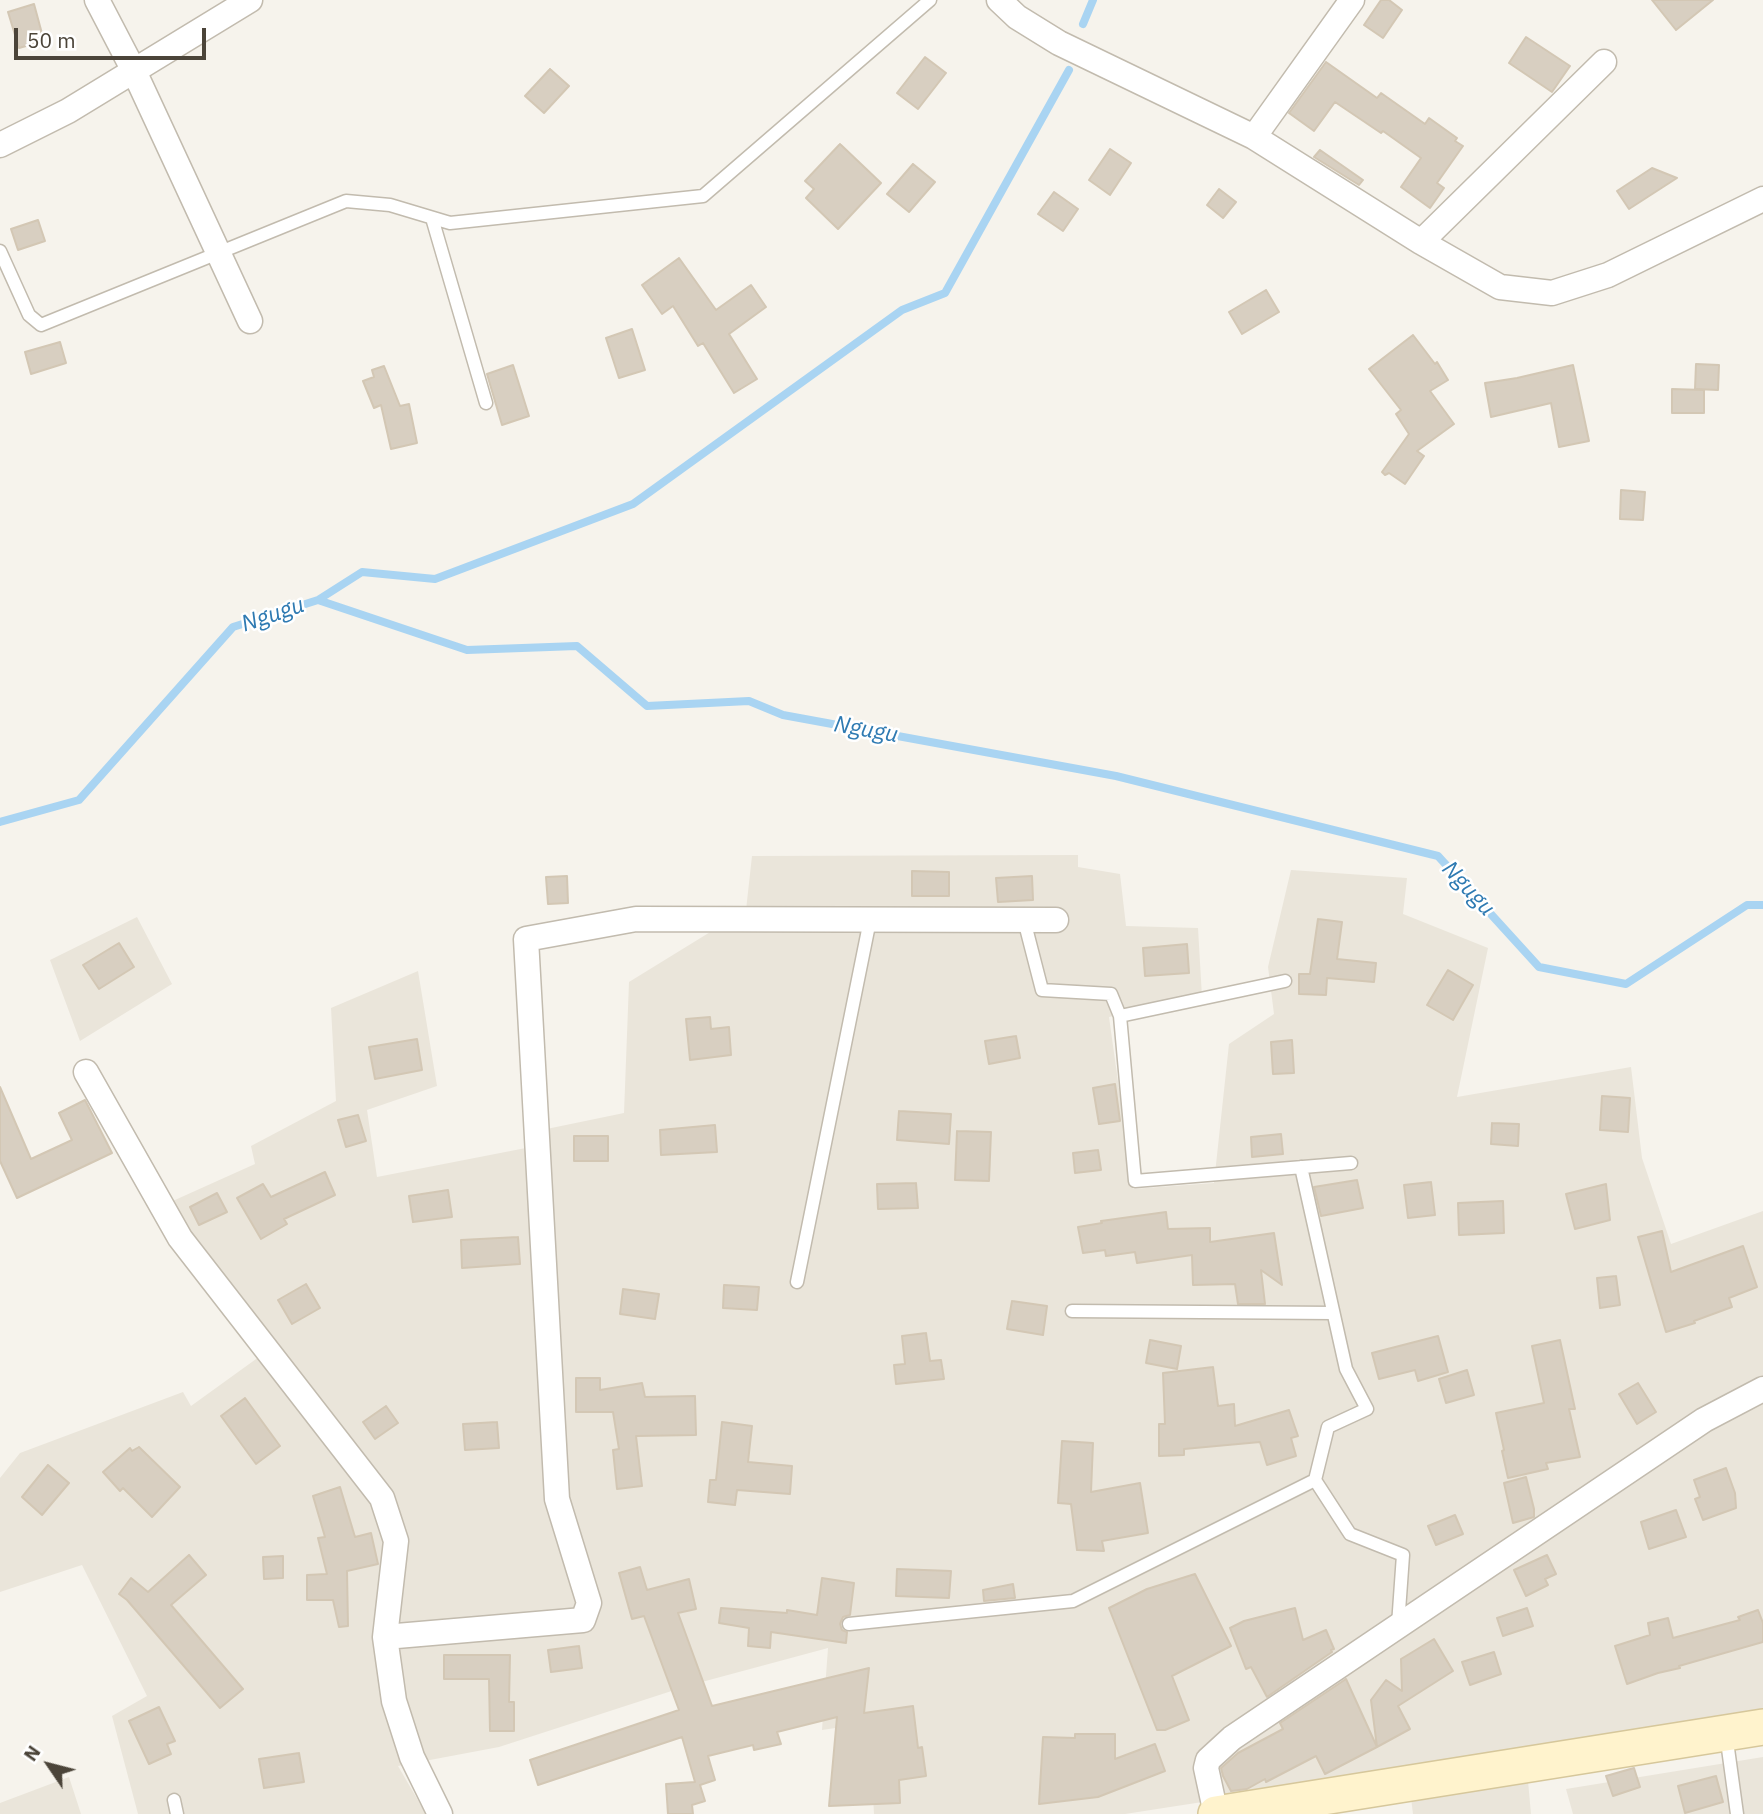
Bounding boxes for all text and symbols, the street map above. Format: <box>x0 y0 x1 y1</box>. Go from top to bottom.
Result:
scale bar <box>18 14 210 58</box>
text: 50 m <box>27 26 76 54</box>
water label: Ngugu <box>238 591 308 639</box>
water label: Ngugu <box>832 711 900 749</box>
water label: Ngugu <box>1436 856 1500 922</box>
north arrow <box>14 1730 84 1800</box>
text: N <box>18 1740 46 1765</box>

